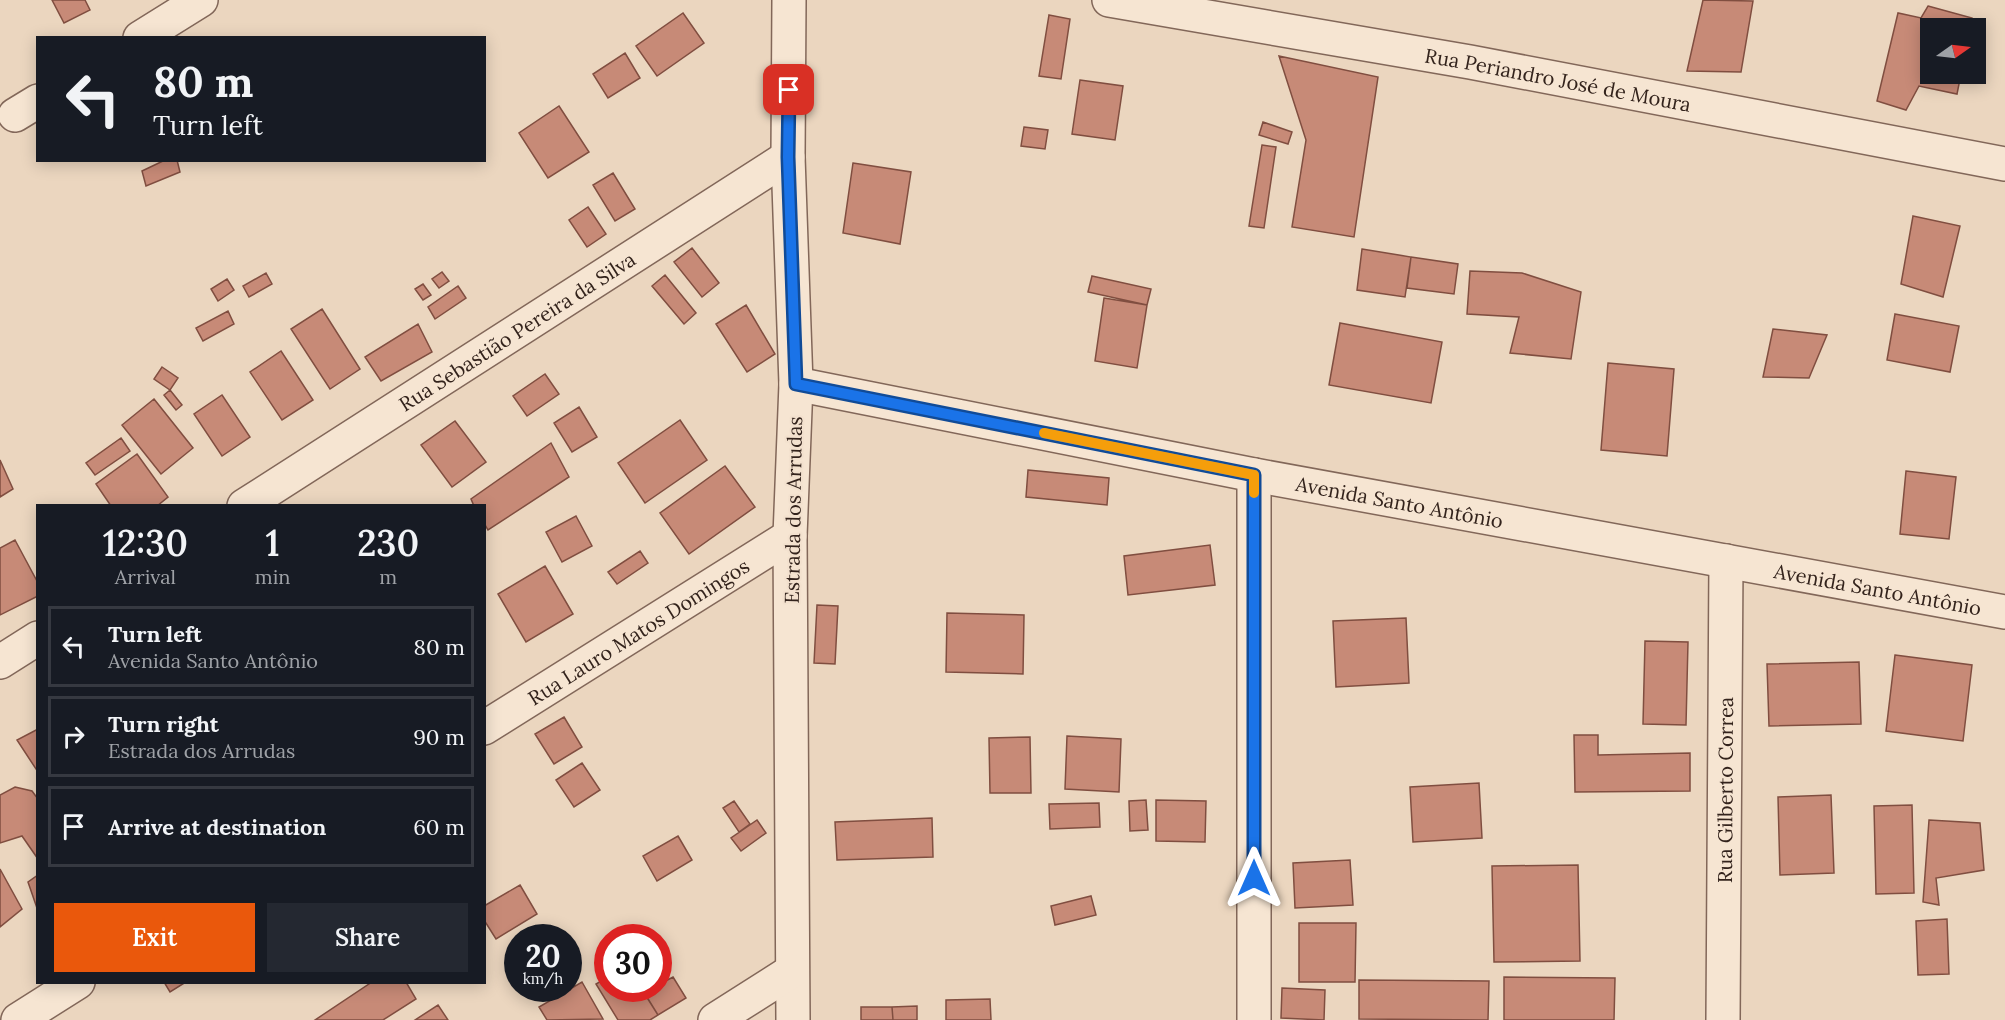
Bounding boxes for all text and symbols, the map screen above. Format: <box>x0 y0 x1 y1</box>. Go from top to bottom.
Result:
north arrow <box>1920 18 1986 84</box>
map controls <box>1920 18 1986 84</box>
street label: Rua Periandro José de Moura <box>1423 42 1693 116</box>
text: 80 m <box>153 55 253 109</box>
icon: left <box>54 60 132 138</box>
pin <box>763 64 814 115</box>
icon: arrive <box>772 73 805 106</box>
text: Turn left <box>153 108 263 142</box>
street label: Rua Sebastião Pereira da Silva <box>394 246 640 416</box>
street label: Estrada dos Arrudas <box>779 416 807 604</box>
street label: Avenida Santo Antônio <box>1293 470 1505 533</box>
text: 12:30 <box>103 520 188 566</box>
text: 1 <box>266 520 280 566</box>
text: 230 <box>357 520 419 566</box>
street label: Rua Lauro Matos Domingos <box>523 553 753 710</box>
street label: Avenida Santo Antônio <box>1771 557 1983 620</box>
text: Arrival <box>115 564 176 589</box>
text: min <box>255 564 290 589</box>
text: m <box>379 564 397 589</box>
text: Turn left <box>108 620 202 648</box>
icon: left <box>57 630 90 663</box>
text: 80 m <box>414 633 465 661</box>
text: Avenida Santo Antônio <box>108 648 318 673</box>
street label: Rua Gilberto Correa <box>1711 697 1738 883</box>
text: Turn right <box>108 710 219 738</box>
icon: right <box>57 720 90 753</box>
text: 90 m <box>413 723 465 751</box>
text: Estrada dos Arrudas <box>108 738 295 763</box>
icon: arrive <box>57 810 90 843</box>
text: Arrive at destination <box>108 813 326 841</box>
text: 60 m <box>413 813 465 841</box>
position arrow <box>1222 846 1286 910</box>
button: Exit <box>54 903 255 972</box>
button: Share <box>267 903 468 972</box>
speed limit sign: 30 <box>594 924 672 1002</box>
text: 20 <box>525 937 561 975</box>
text: km/h <box>523 969 563 988</box>

